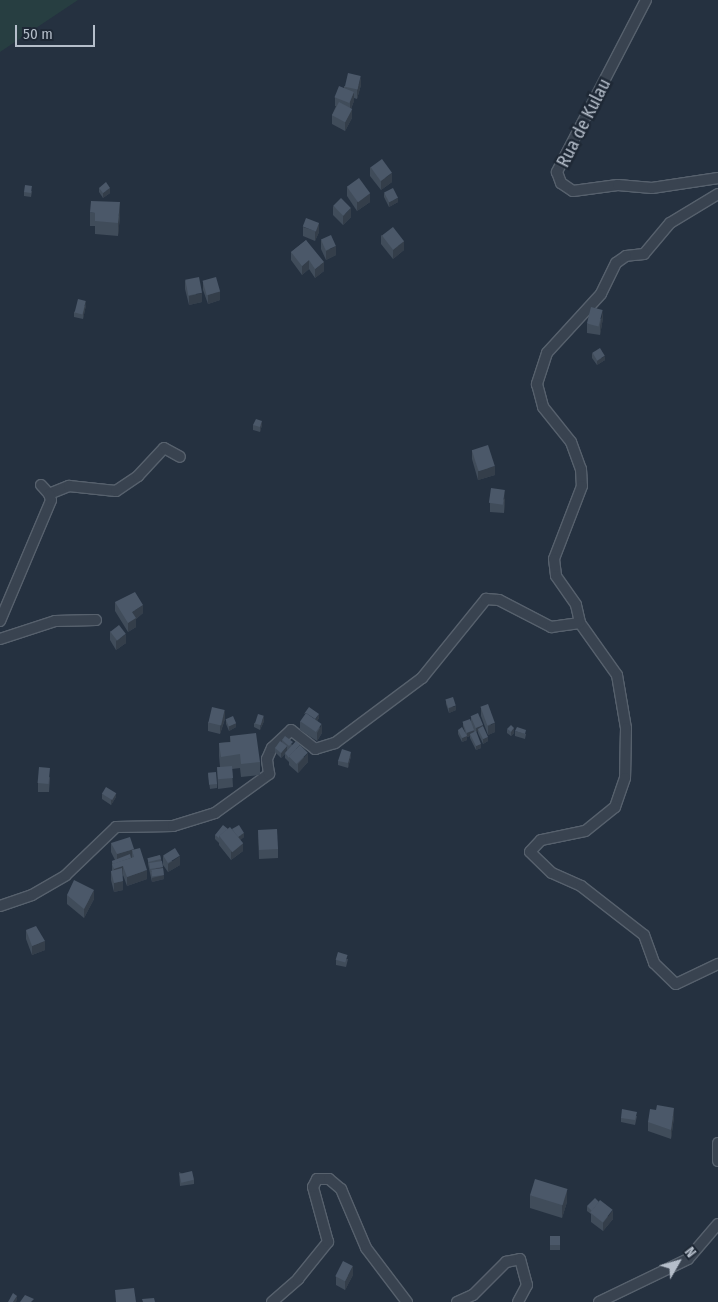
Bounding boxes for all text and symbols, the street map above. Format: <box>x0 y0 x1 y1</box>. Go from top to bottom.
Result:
scale bar <box>18 15 98 47</box>
text: 50 m <box>23 25 53 43</box>
street label: Rua de Kulau <box>552 75 616 171</box>
north arrow <box>653 1237 703 1287</box>
text: N <box>681 1244 699 1261</box>

